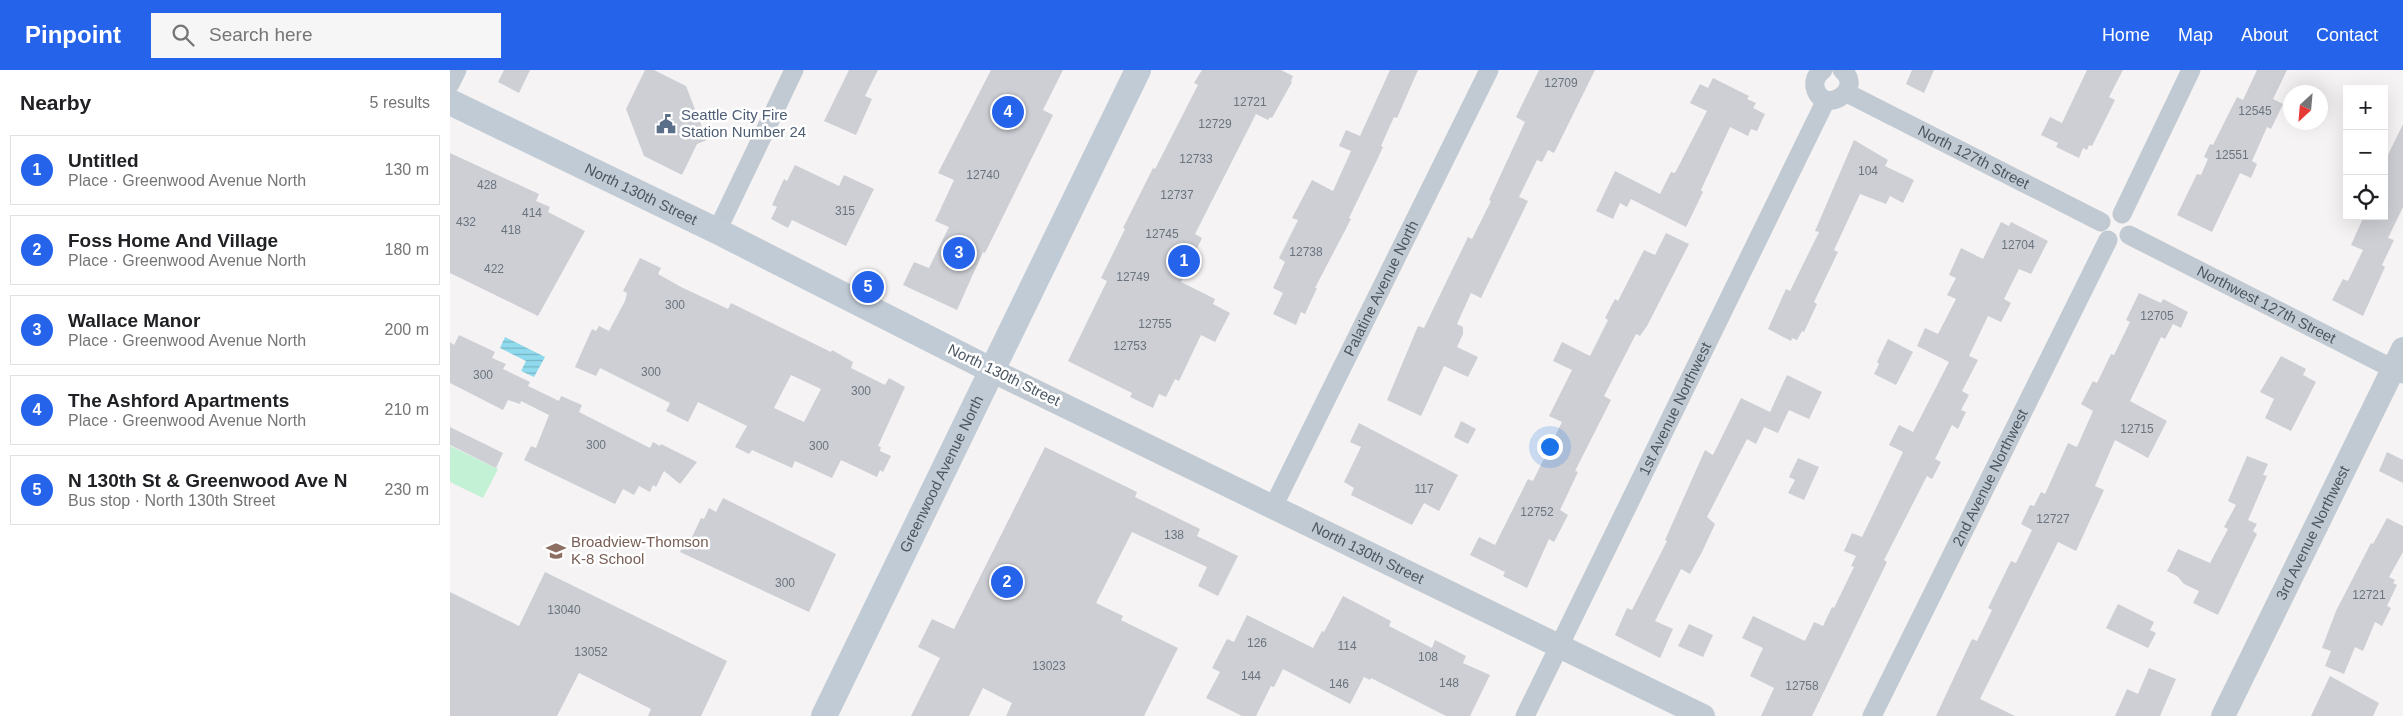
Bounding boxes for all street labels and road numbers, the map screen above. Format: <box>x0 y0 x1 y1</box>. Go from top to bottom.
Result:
street label: North 127th Street <box>1915 122 2033 193</box>
street label: North 130th Street <box>582 159 701 228</box>
street label: Palatine Avenue North <box>1340 217 1421 359</box>
street label: Northwest 127th Street <box>2194 262 2340 347</box>
street label: 1st Avenue Northwest <box>1635 339 1715 478</box>
street label: North 130th Street <box>945 340 1064 409</box>
street label: Greenwood Avenue North <box>896 393 986 555</box>
street label: 2nd Avenue Northwest <box>1949 405 2031 549</box>
street label: 3rd Avenue Northwest <box>2272 462 2353 603</box>
street label: North 130th Street <box>1309 518 1428 587</box>

